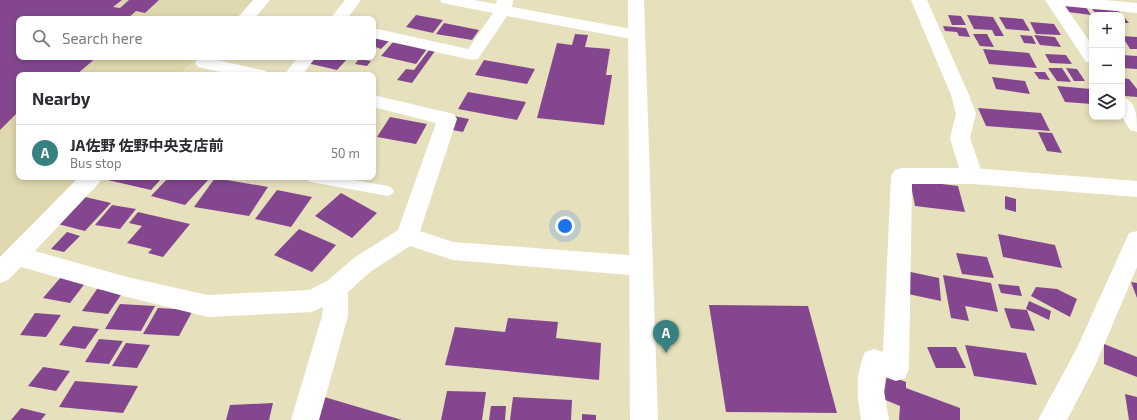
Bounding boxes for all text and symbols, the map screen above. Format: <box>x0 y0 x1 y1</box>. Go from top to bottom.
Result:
map controls <box>1089 12 1125 120</box>
button: + <box>1089 12 1125 48</box>
search box <box>16 16 376 60</box>
icon: search <box>30 27 52 49</box>
text: Search here <box>62 29 143 47</box>
button: − <box>1089 48 1125 84</box>
button: layers <box>1089 84 1125 120</box>
text: Nearby <box>32 88 90 108</box>
text: JA佐野 佐野中央支店前 <box>70 136 224 154</box>
text: A <box>41 145 49 161</box>
text: 50 m <box>331 145 360 161</box>
text: Bus stop <box>70 155 121 171</box>
your location <box>555 216 575 236</box>
pin: A <box>653 320 679 353</box>

